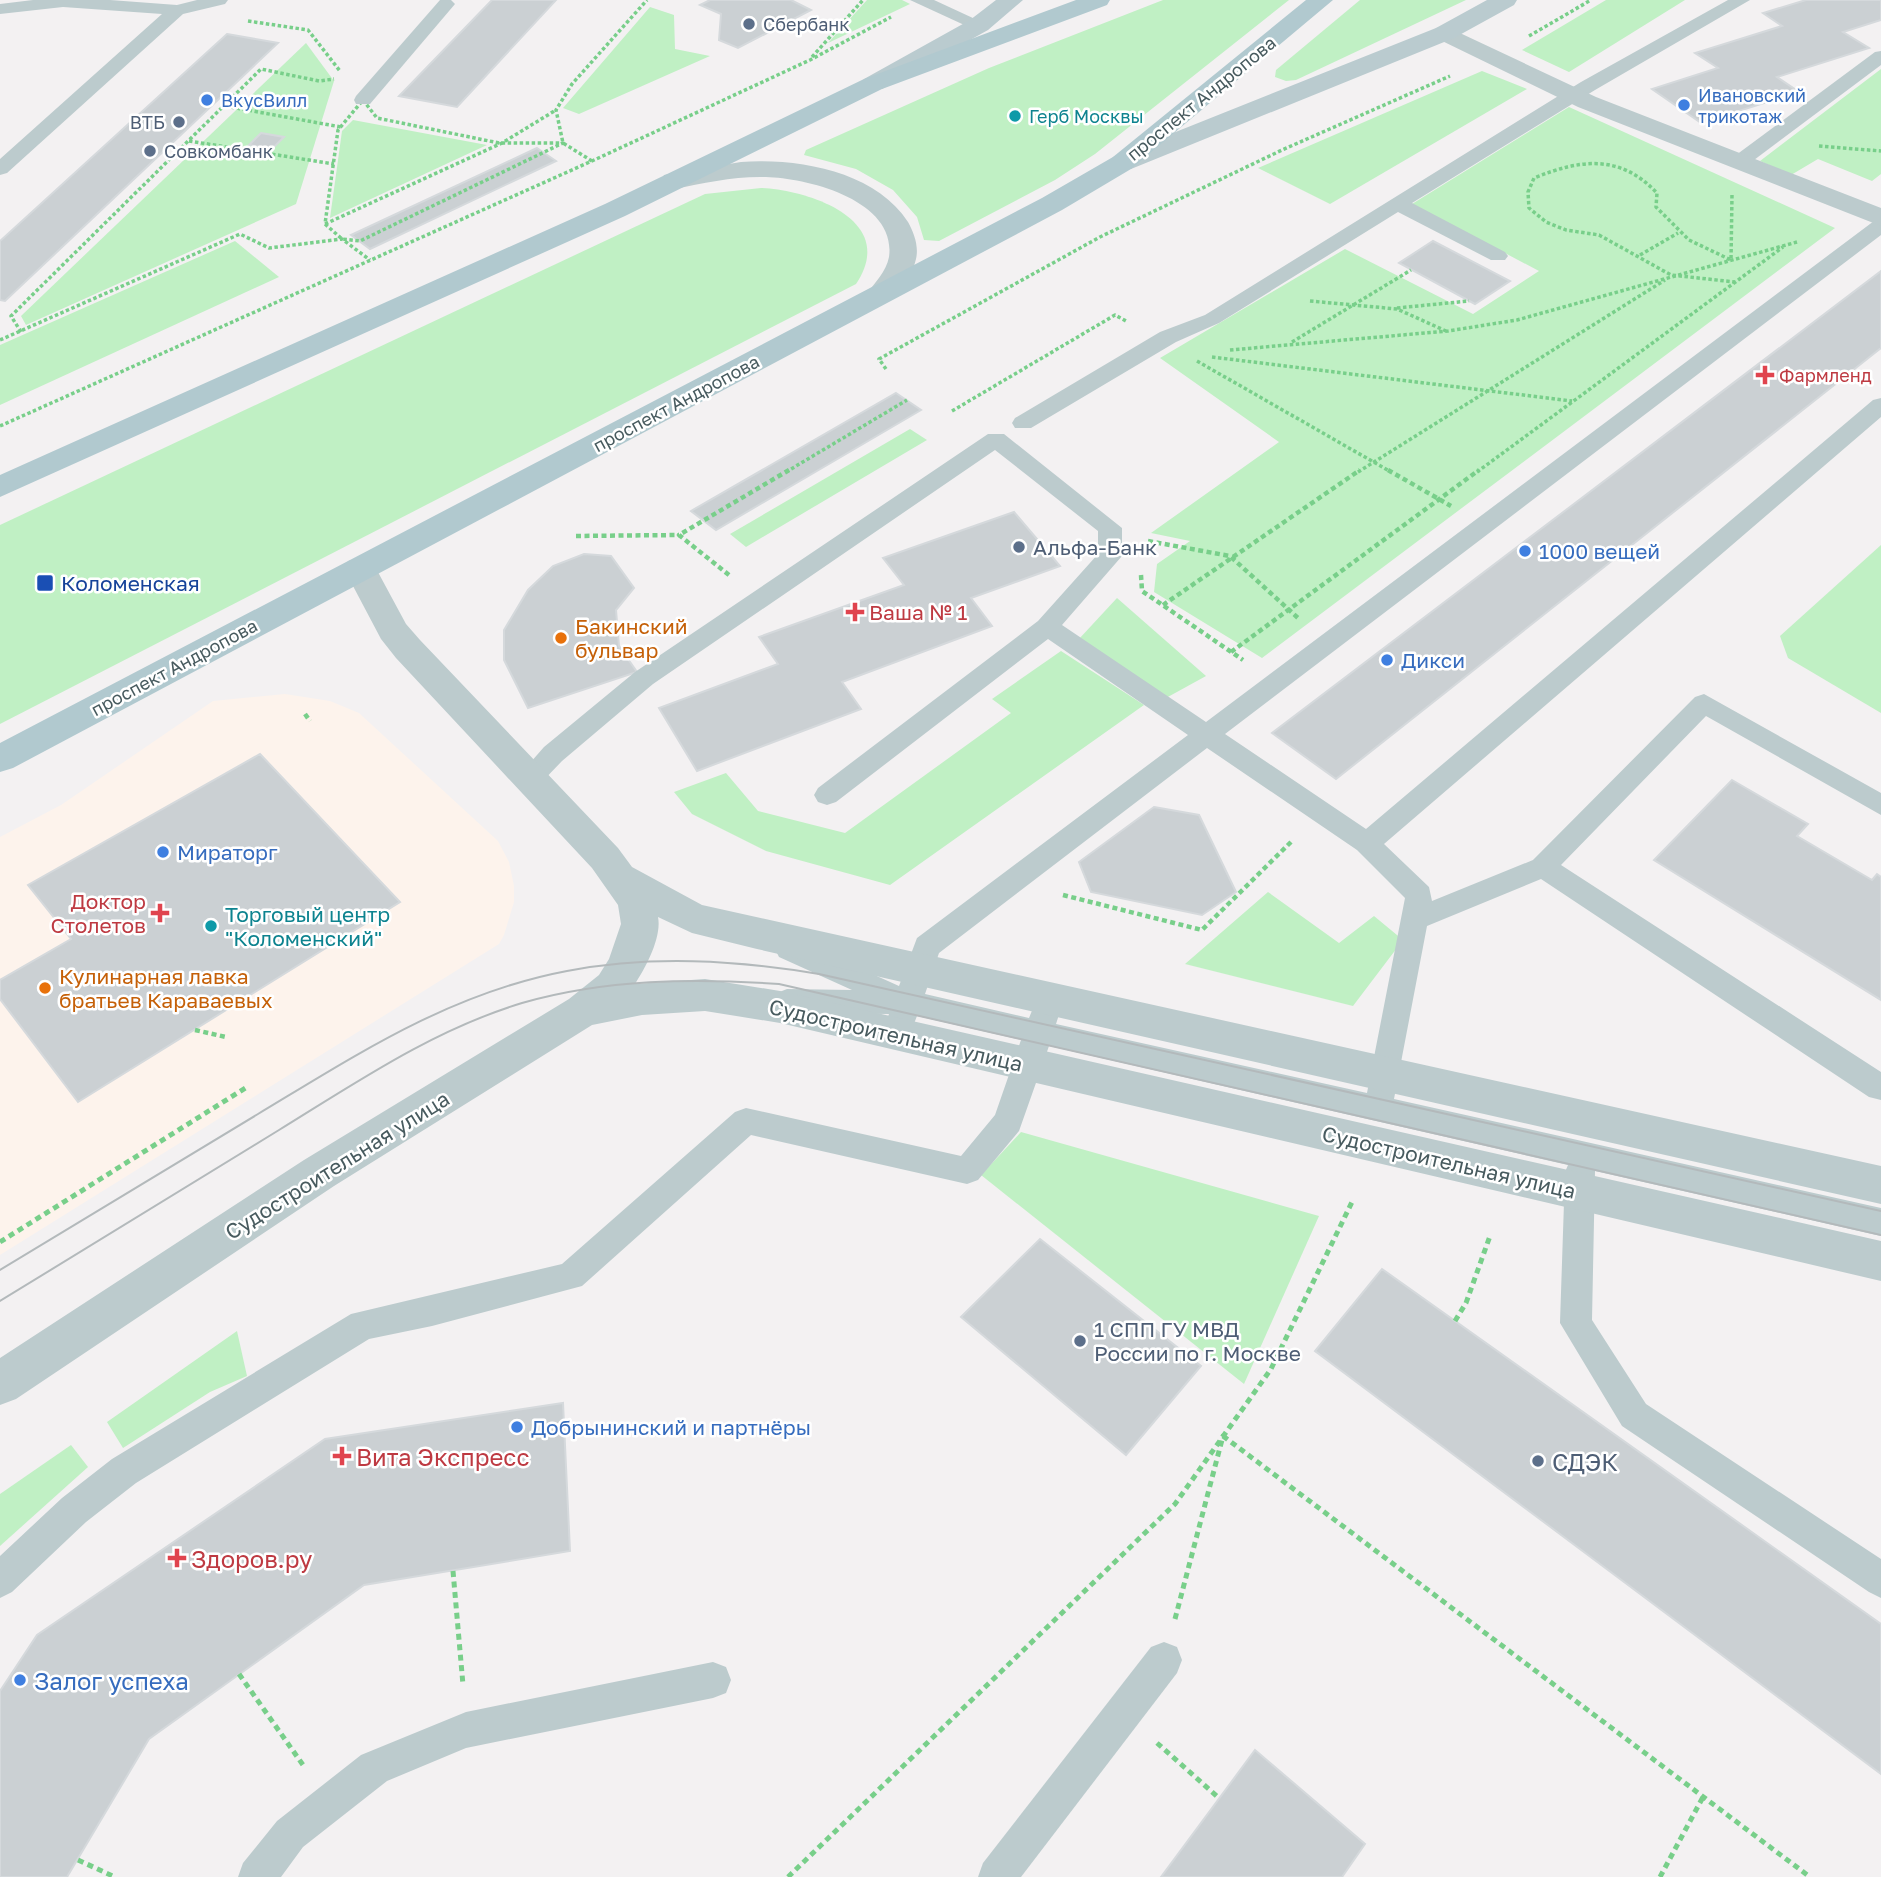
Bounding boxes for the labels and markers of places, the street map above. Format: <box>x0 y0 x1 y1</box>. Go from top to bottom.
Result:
place label: Сбербанк <box>763 13 850 35</box>
marker: Сбербанк <box>741 16 757 32</box>
place label: Ивановский трикотаж <box>1698 84 1806 127</box>
place label: ВкусВилл <box>221 89 307 111</box>
marker: ВкусВилл <box>199 92 215 108</box>
marker: Ивановский трикотаж <box>1676 97 1692 113</box>
place label: Герб Москвы <box>1029 105 1144 127</box>
marker: Герб Москвы <box>1007 108 1023 124</box>
place label: ВТБ <box>130 111 165 133</box>
marker: ВТБ <box>171 114 187 130</box>
place label: Совкомбанк <box>164 140 273 162</box>
marker: Совкомбанк <box>142 143 158 159</box>
place label: Фармленд <box>1779 364 1872 386</box>
marker: Фармленд <box>1757 367 1773 383</box>
place label: Альфа-Банк <box>1033 534 1157 560</box>
place label: 1000 вещей <box>1539 538 1660 564</box>
marker: Альфа-Банк <box>1011 539 1027 555</box>
marker: 1000 вещей <box>1517 543 1533 559</box>
place label: Коломенская <box>61 570 200 596</box>
marker: Коломенская <box>35 573 55 593</box>
place label: Ваша № 1 <box>869 599 968 625</box>
marker: Ваша № 1 <box>847 604 863 620</box>
place label: Бакинский бульвар <box>575 613 688 663</box>
marker: Бакинский бульвар <box>553 630 569 646</box>
place label: Дикси <box>1401 647 1465 673</box>
marker: Дикси <box>1379 652 1395 668</box>
place label: Мираторг <box>177 839 278 865</box>
marker: Мираторг <box>155 844 171 860</box>
place label: Доктор Столетов <box>50 888 146 938</box>
place label: Торговый центр "Коломенский" <box>225 901 390 951</box>
marker: Доктор Столетов <box>152 905 168 921</box>
marker: Торговый центр "Коломенский" <box>203 918 219 934</box>
place label: Кулинарная лавка братьев Караваевых <box>59 963 273 1013</box>
marker: Кулинарная лавка братьев Караваевых <box>37 980 53 996</box>
place label: 1 СПП ГУ МВД России по г. Москве <box>1094 1316 1301 1366</box>
marker: 1 СПП ГУ МВД России по г. Москве <box>1072 1333 1088 1349</box>
place label: Добрынинский и партнёры <box>531 1414 811 1440</box>
marker: Добрынинский и партнёры <box>509 1419 525 1435</box>
place label: Вита Экспресс <box>356 1442 530 1471</box>
place label: СДЭК <box>1552 1447 1618 1476</box>
marker: Вита Экспресс <box>334 1448 350 1464</box>
marker: СДЭК <box>1530 1453 1546 1469</box>
place label: Здоров.ру <box>191 1544 312 1573</box>
marker: Здоров.ру <box>169 1550 185 1566</box>
place label: Залог успеха <box>34 1666 189 1695</box>
marker: Залог успеха <box>12 1672 28 1688</box>

